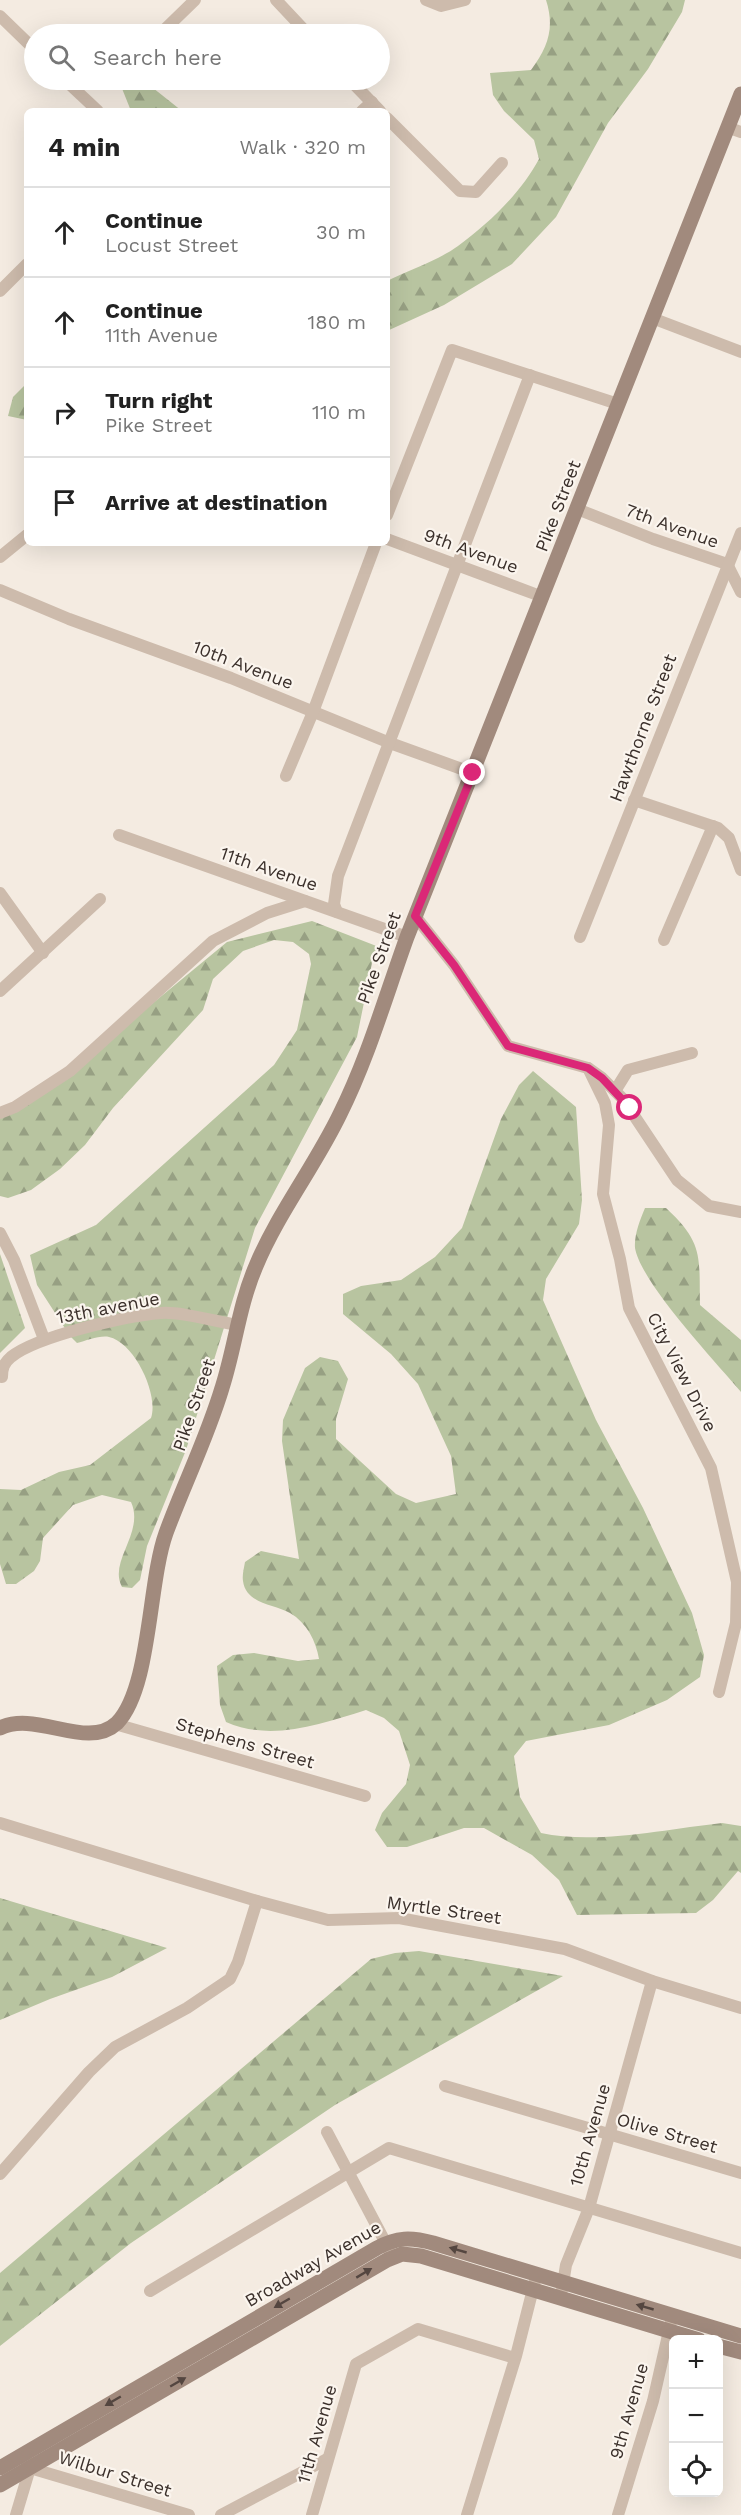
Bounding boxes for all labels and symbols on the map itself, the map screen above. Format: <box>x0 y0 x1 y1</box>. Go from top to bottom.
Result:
street label: Pike Street <box>530 457 585 555</box>
street label: 7th Avenue <box>623 499 722 552</box>
street label: 9th Avenue <box>421 524 521 577</box>
street label: 10th Avenue <box>190 636 296 693</box>
street label: Hawthorne Street <box>605 650 681 805</box>
route end <box>459 759 485 785</box>
street label: 11th Avenue <box>218 842 321 895</box>
street label: Pike Street <box>352 909 405 1007</box>
route start <box>616 1094 642 1120</box>
street label: 13th avenue <box>55 1287 161 1328</box>
street label: City View Drive <box>643 1309 722 1435</box>
street label: Pike Street <box>168 1355 219 1454</box>
street label: Stephens Street <box>173 1713 317 1772</box>
street label: Myrtle Street <box>386 1891 503 1928</box>
street label: 10th Avenue <box>565 2081 614 2189</box>
street label: Olive Street <box>614 2108 720 2157</box>
street label: Broadway Avenue <box>241 2216 384 2311</box>
one-way arrow <box>449 2245 467 2254</box>
one-way arrow <box>356 2268 372 2279</box>
one-way arrow <box>274 2298 290 2309</box>
one-way arrow <box>636 2302 654 2311</box>
street label: 9th Avenue <box>605 2360 652 2461</box>
one-way arrow <box>170 2377 187 2387</box>
street label: 11th Avenue <box>292 2382 341 2486</box>
one-way arrow <box>105 2396 121 2407</box>
street label: Wilbur Street <box>56 2446 175 2501</box>

